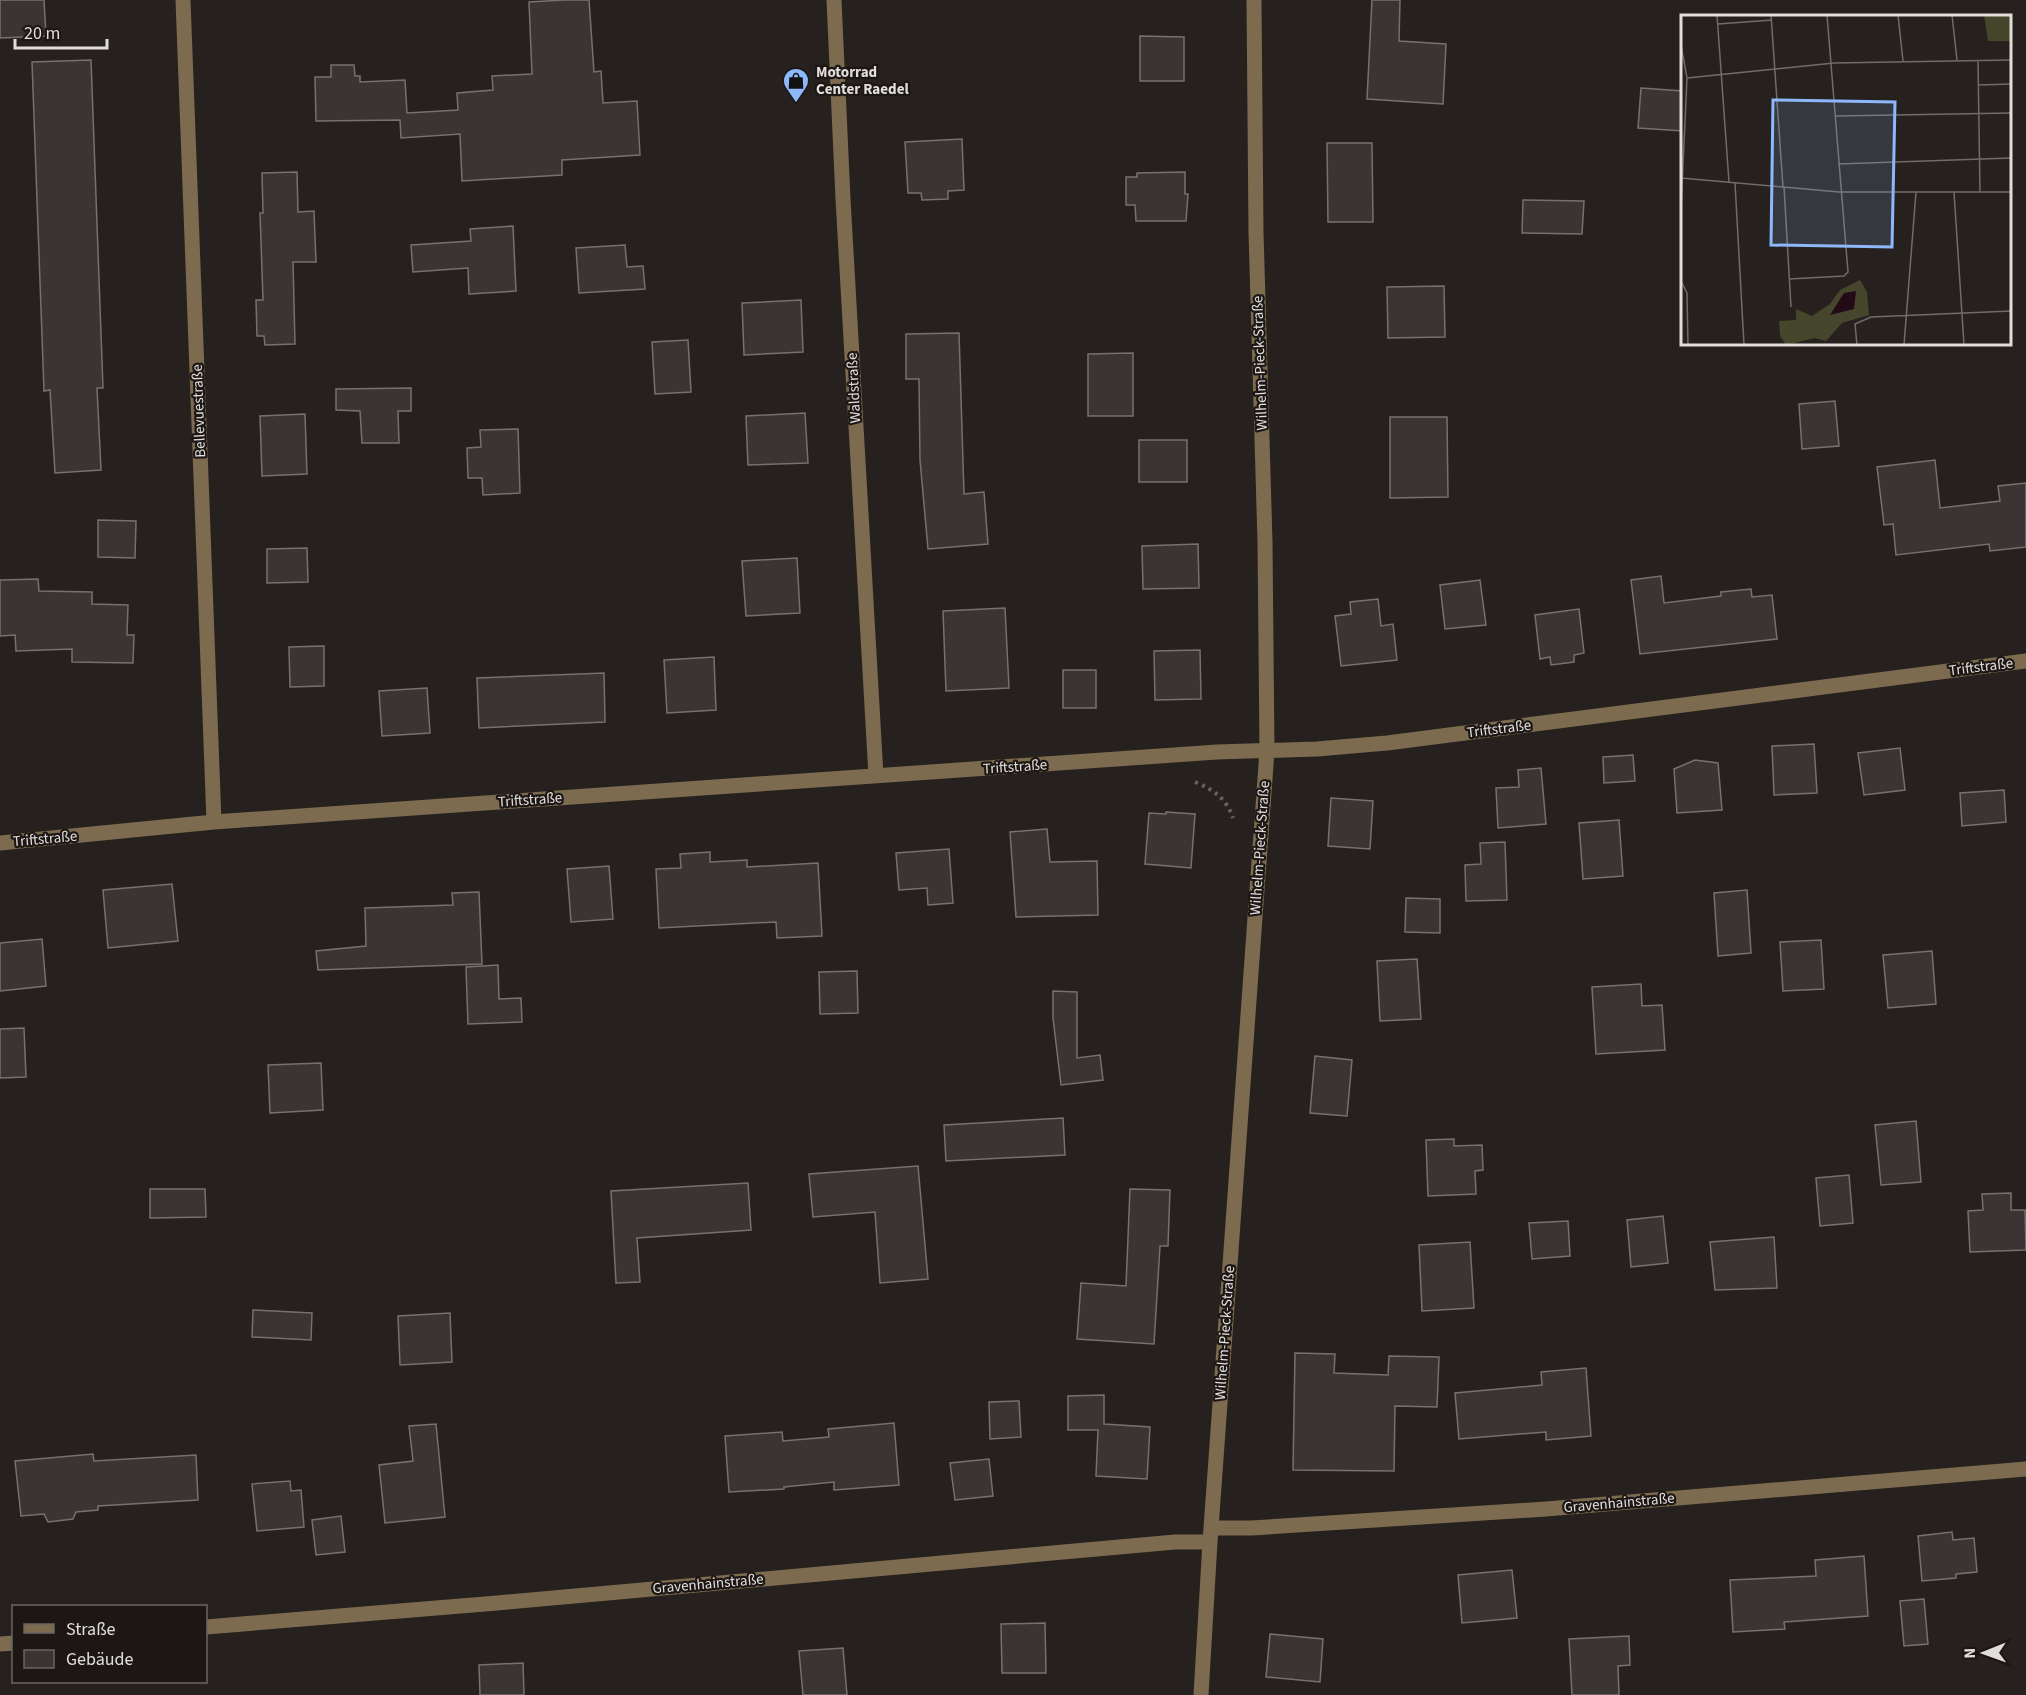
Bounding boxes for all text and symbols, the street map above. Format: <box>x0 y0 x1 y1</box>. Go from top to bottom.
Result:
scale bar <box>15 12 106 50</box>
inset map <box>1681 15 2011 345</box>
text: 20 m <box>24 21 60 46</box>
place label: Motorrad Center Raedel <box>816 62 909 100</box>
shop icon: Motorrad Center Raedel <box>781 66 811 104</box>
street label: Wilhelm-Pieck-Straße <box>1247 295 1273 431</box>
street label: Waldstraße <box>842 352 866 424</box>
street label: Bellevuestraße <box>187 364 211 458</box>
street label: Triftstraße <box>1948 653 2014 681</box>
street label: Triftstraße <box>1466 715 1532 743</box>
street label: Triftstraße <box>982 754 1048 780</box>
street label: Wilhelm-Pieck-Straße <box>1245 780 1275 916</box>
street label: Triftstraße <box>497 787 563 813</box>
street label: Triftstraße <box>12 826 78 852</box>
street label: Wilhelm-Pieck-Straße <box>1210 1265 1240 1401</box>
street label: Gravenhainstraße <box>1563 1488 1675 1518</box>
street label: Gravenhainstraße <box>652 1569 764 1599</box>
legend <box>12 1605 207 1683</box>
text: Straße <box>66 1617 116 1642</box>
north arrow <box>1954 1623 2014 1683</box>
text: Gebäude <box>66 1647 134 1672</box>
text: N <box>1959 1648 1981 1659</box>

